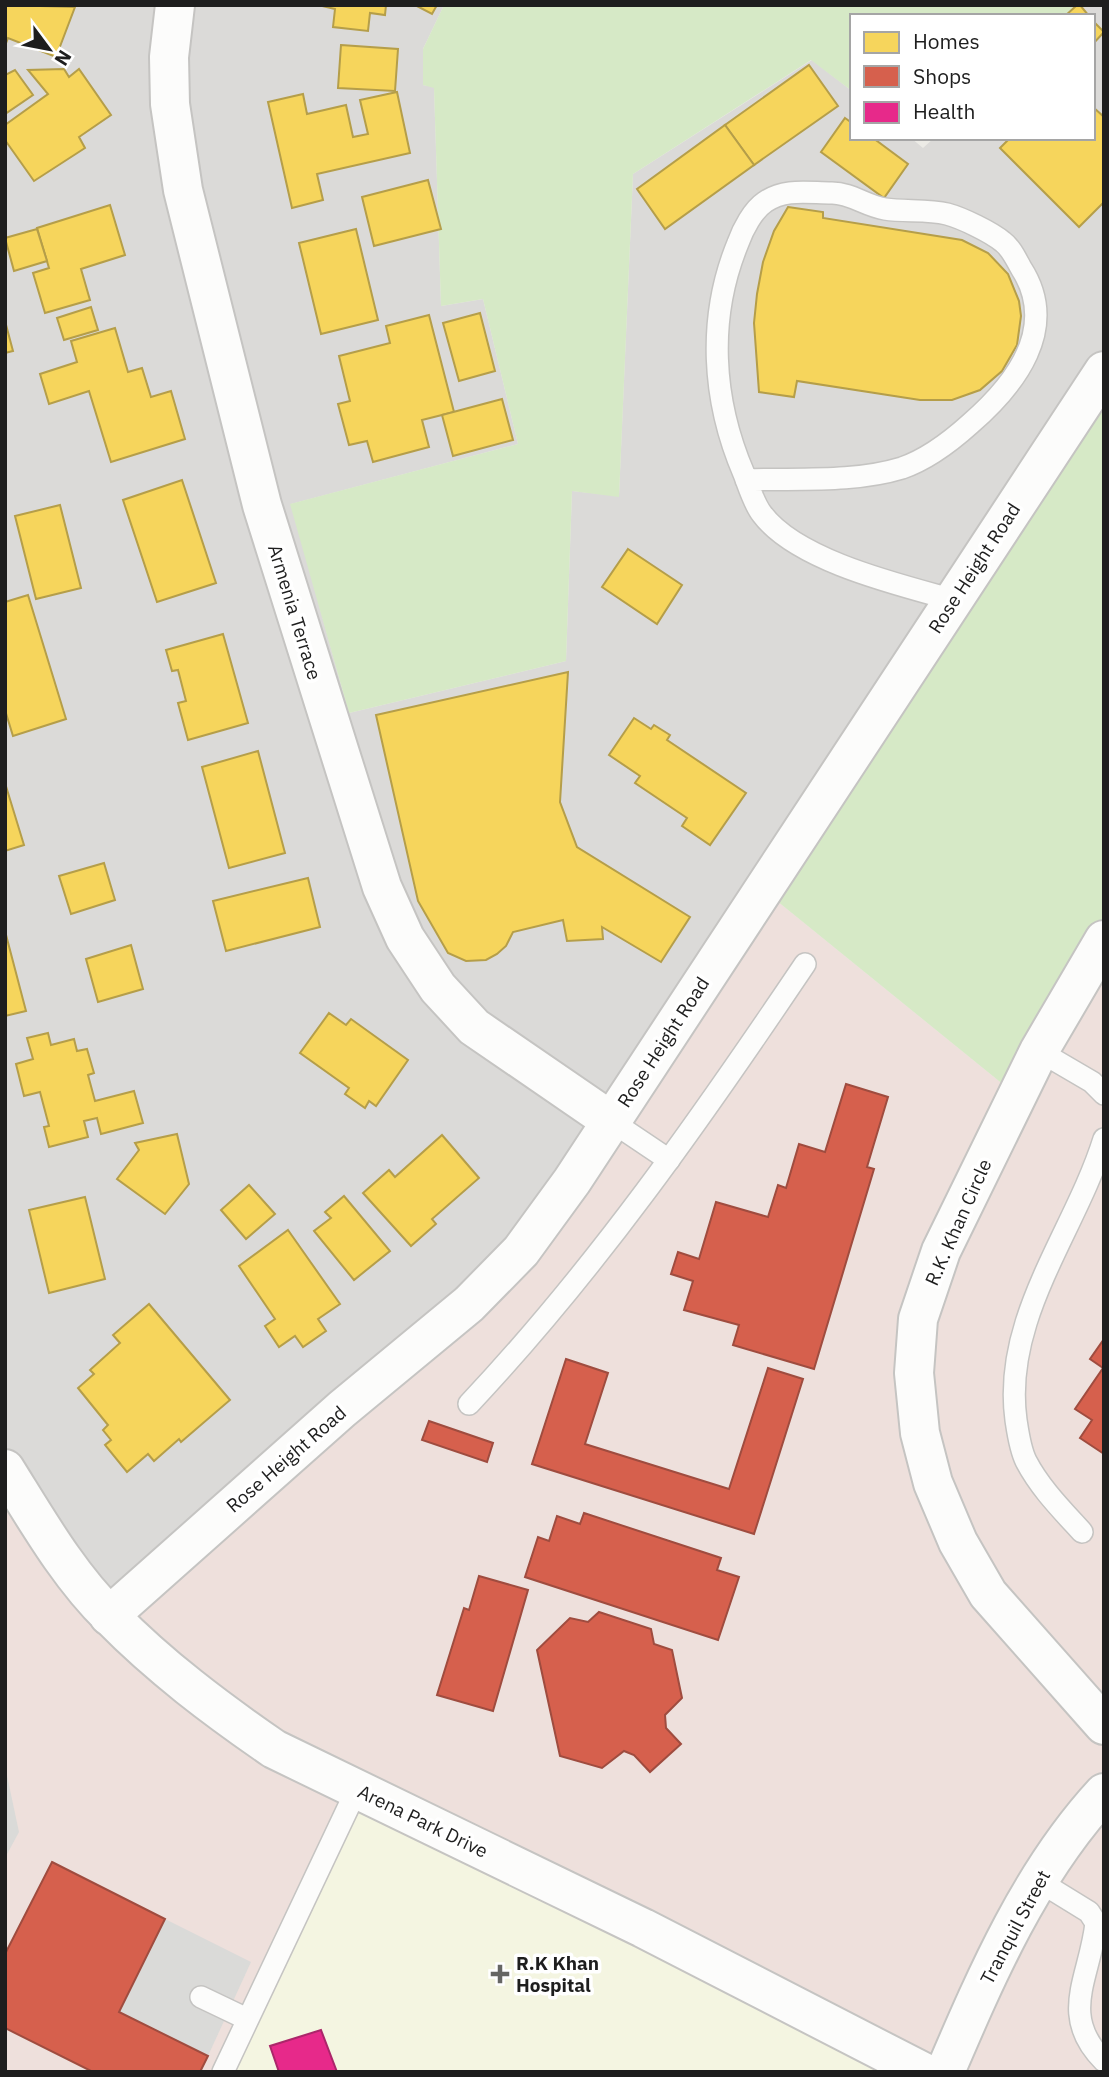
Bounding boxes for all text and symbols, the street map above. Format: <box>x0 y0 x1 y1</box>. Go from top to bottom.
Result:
north arrow <box>14 14 84 84</box>
legend <box>850 14 1095 140</box>
text: Homes <box>913 27 980 55</box>
text: N <box>50 46 77 70</box>
text: Shops <box>913 62 971 90</box>
text: Health <box>913 97 976 125</box>
street label: Rose Height Road <box>923 498 1025 638</box>
street label: Armenia Terrace <box>263 541 327 683</box>
street label: Rose Height Road <box>612 972 714 1112</box>
street label: R.K. Khan Circle <box>919 1155 997 1289</box>
street label: Rose Height Road <box>221 1400 351 1518</box>
street label: Arena Park Drive <box>354 1779 492 1863</box>
street label: Tranquil Street <box>975 1866 1055 1988</box>
place label: R.K Khan Hospital <box>516 1951 599 1997</box>
marker: R.K Khan Hospital <box>490 1964 510 1984</box>

